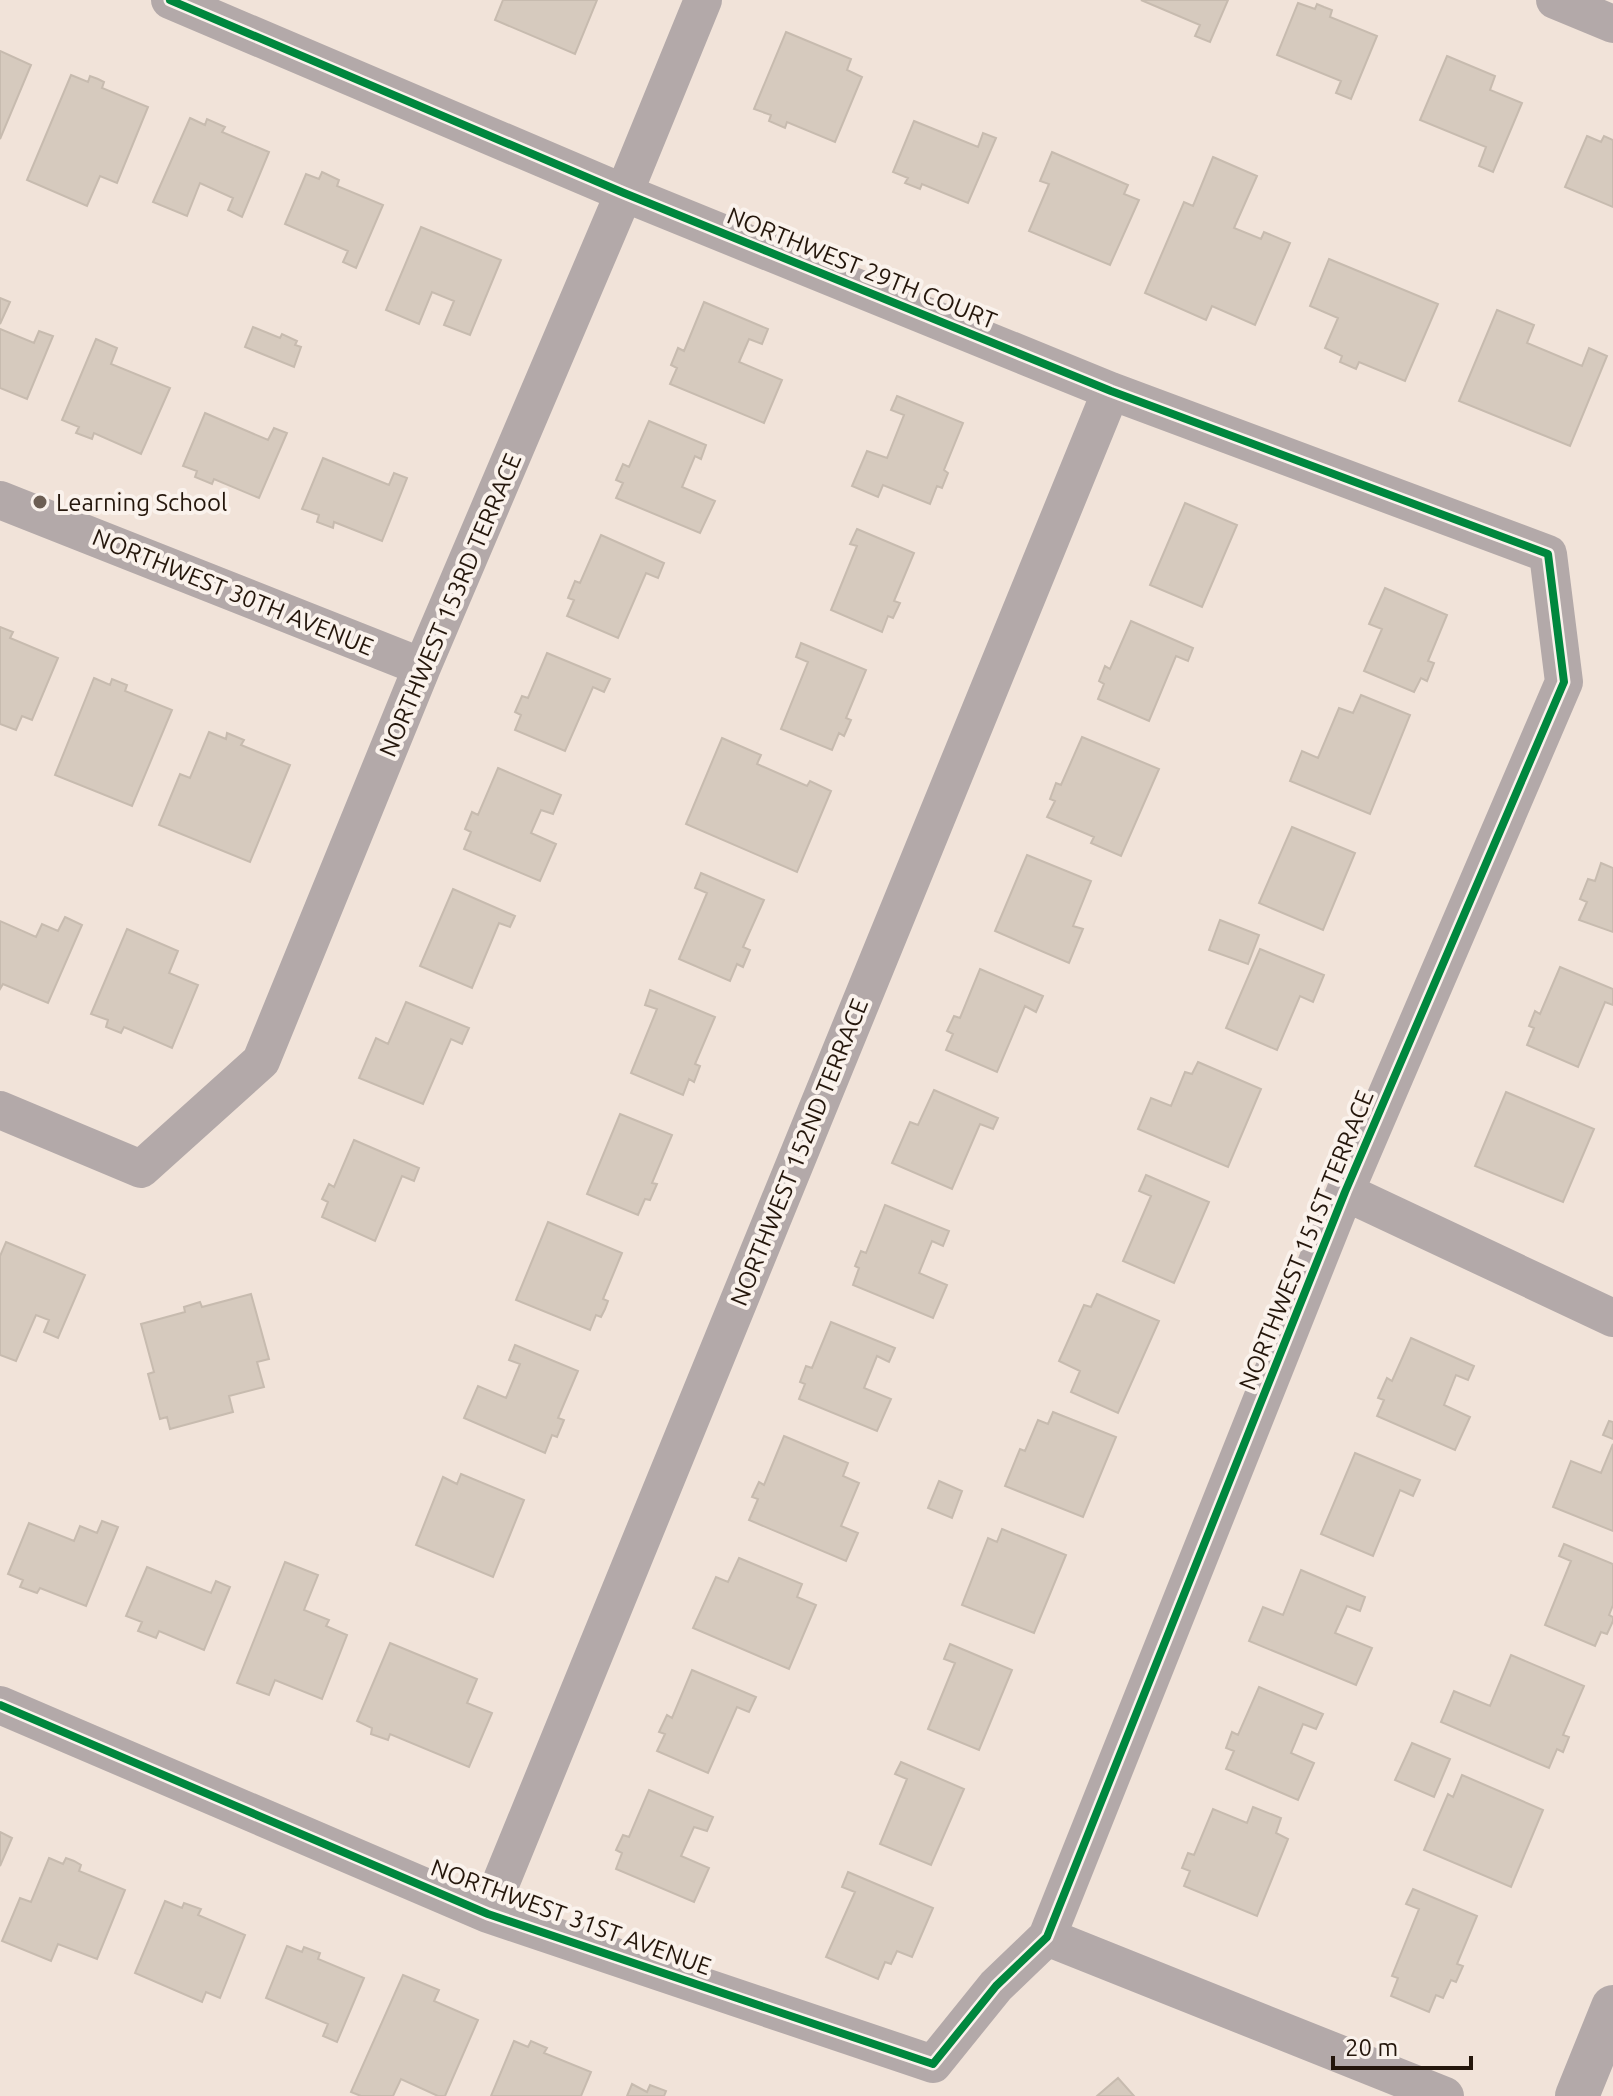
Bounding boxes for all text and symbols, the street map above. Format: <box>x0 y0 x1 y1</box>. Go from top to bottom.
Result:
street label: NORTHWEST 29TH COURT <box>723 202 1001 334</box>
street label: NORTHWEST 153RD TERRACE <box>374 449 526 761</box>
place label: Learning School <box>56 489 227 516</box>
marker: Learning School <box>31 493 49 511</box>
street label: NORTHWEST 30TH AVENUE <box>89 523 377 661</box>
street label: NORTHWEST 152ND TERRACE <box>725 994 873 1310</box>
street label: NORTHWEST 151ST TERRACE <box>1233 1086 1379 1394</box>
street label: NORTHWEST 31ST AVENUE <box>427 1854 715 1980</box>
scale bar <box>1333 2020 1471 2070</box>
text: 20 m <box>1345 2034 1398 2061</box>

